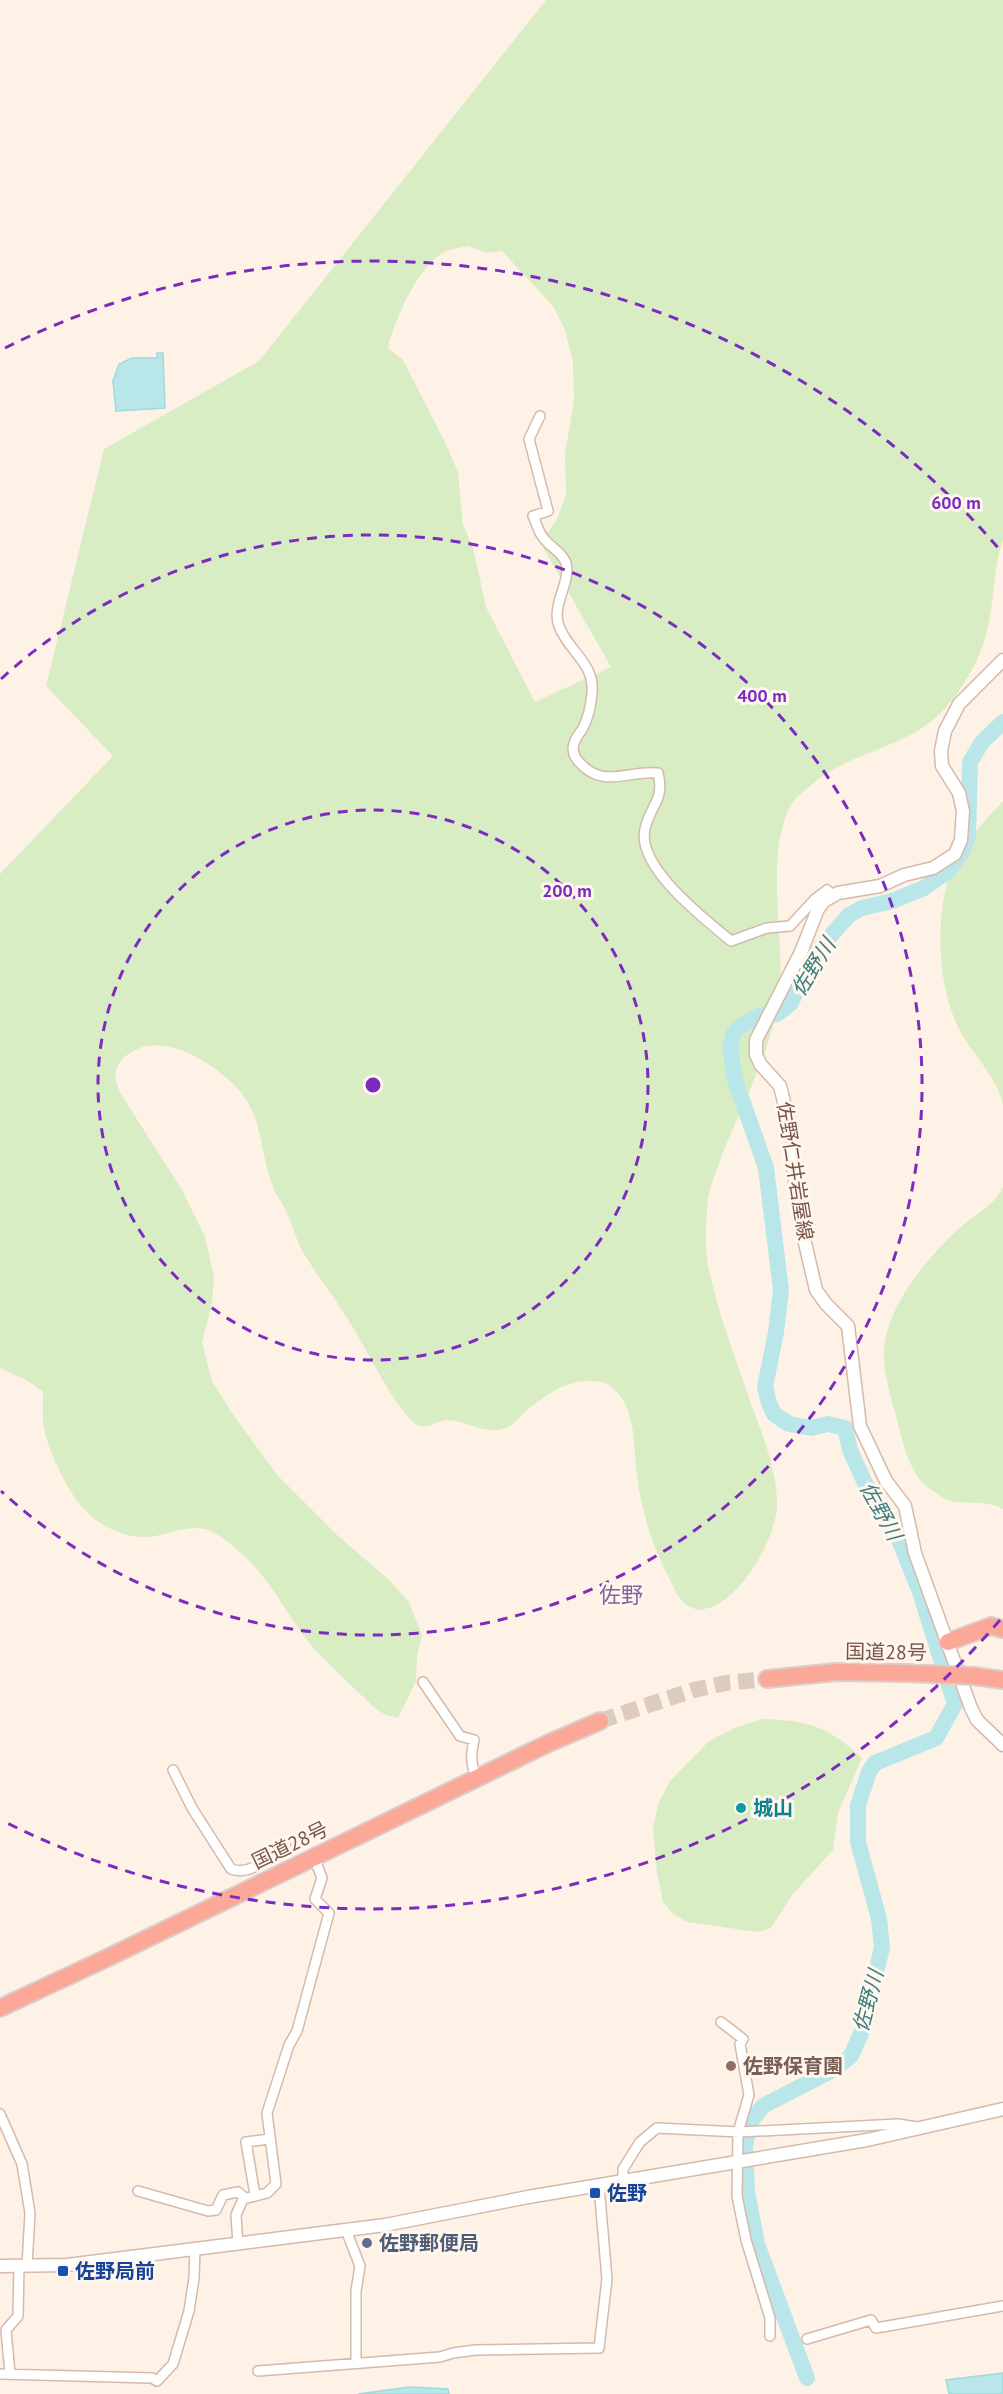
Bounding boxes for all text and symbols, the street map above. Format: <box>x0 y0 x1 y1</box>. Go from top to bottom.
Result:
text: 600 m <box>931 491 981 514</box>
text: 400 m <box>737 684 787 707</box>
text: 200 m <box>542 879 592 902</box>
water label: 佐野川 <box>785 931 842 1001</box>
centre of rings <box>363 1075 383 1095</box>
street label: 佐野仁井岩屋線 <box>771 1100 819 1242</box>
water label: 佐野川 <box>854 1477 909 1547</box>
district label: 佐野 <box>599 1581 643 1609</box>
street label: 国道28号 <box>845 1638 927 1666</box>
place label: 城山 <box>753 1795 793 1821</box>
marker: 城山 <box>734 1801 748 1815</box>
street label: 国道28号 <box>248 1815 332 1875</box>
water label: 佐野川 <box>847 1965 890 2035</box>
place label: 佐野保育園 <box>743 2053 843 2079</box>
marker: 佐野保育園 <box>724 2059 738 2073</box>
place label: 佐野 <box>607 2180 647 2206</box>
marker: 佐野 <box>588 2186 602 2200</box>
place label: 佐野郵便局 <box>379 2230 479 2256</box>
marker: 佐野郵便局 <box>360 2236 374 2250</box>
place label: 佐野局前 <box>75 2258 155 2284</box>
marker: 佐野局前 <box>56 2264 70 2278</box>

